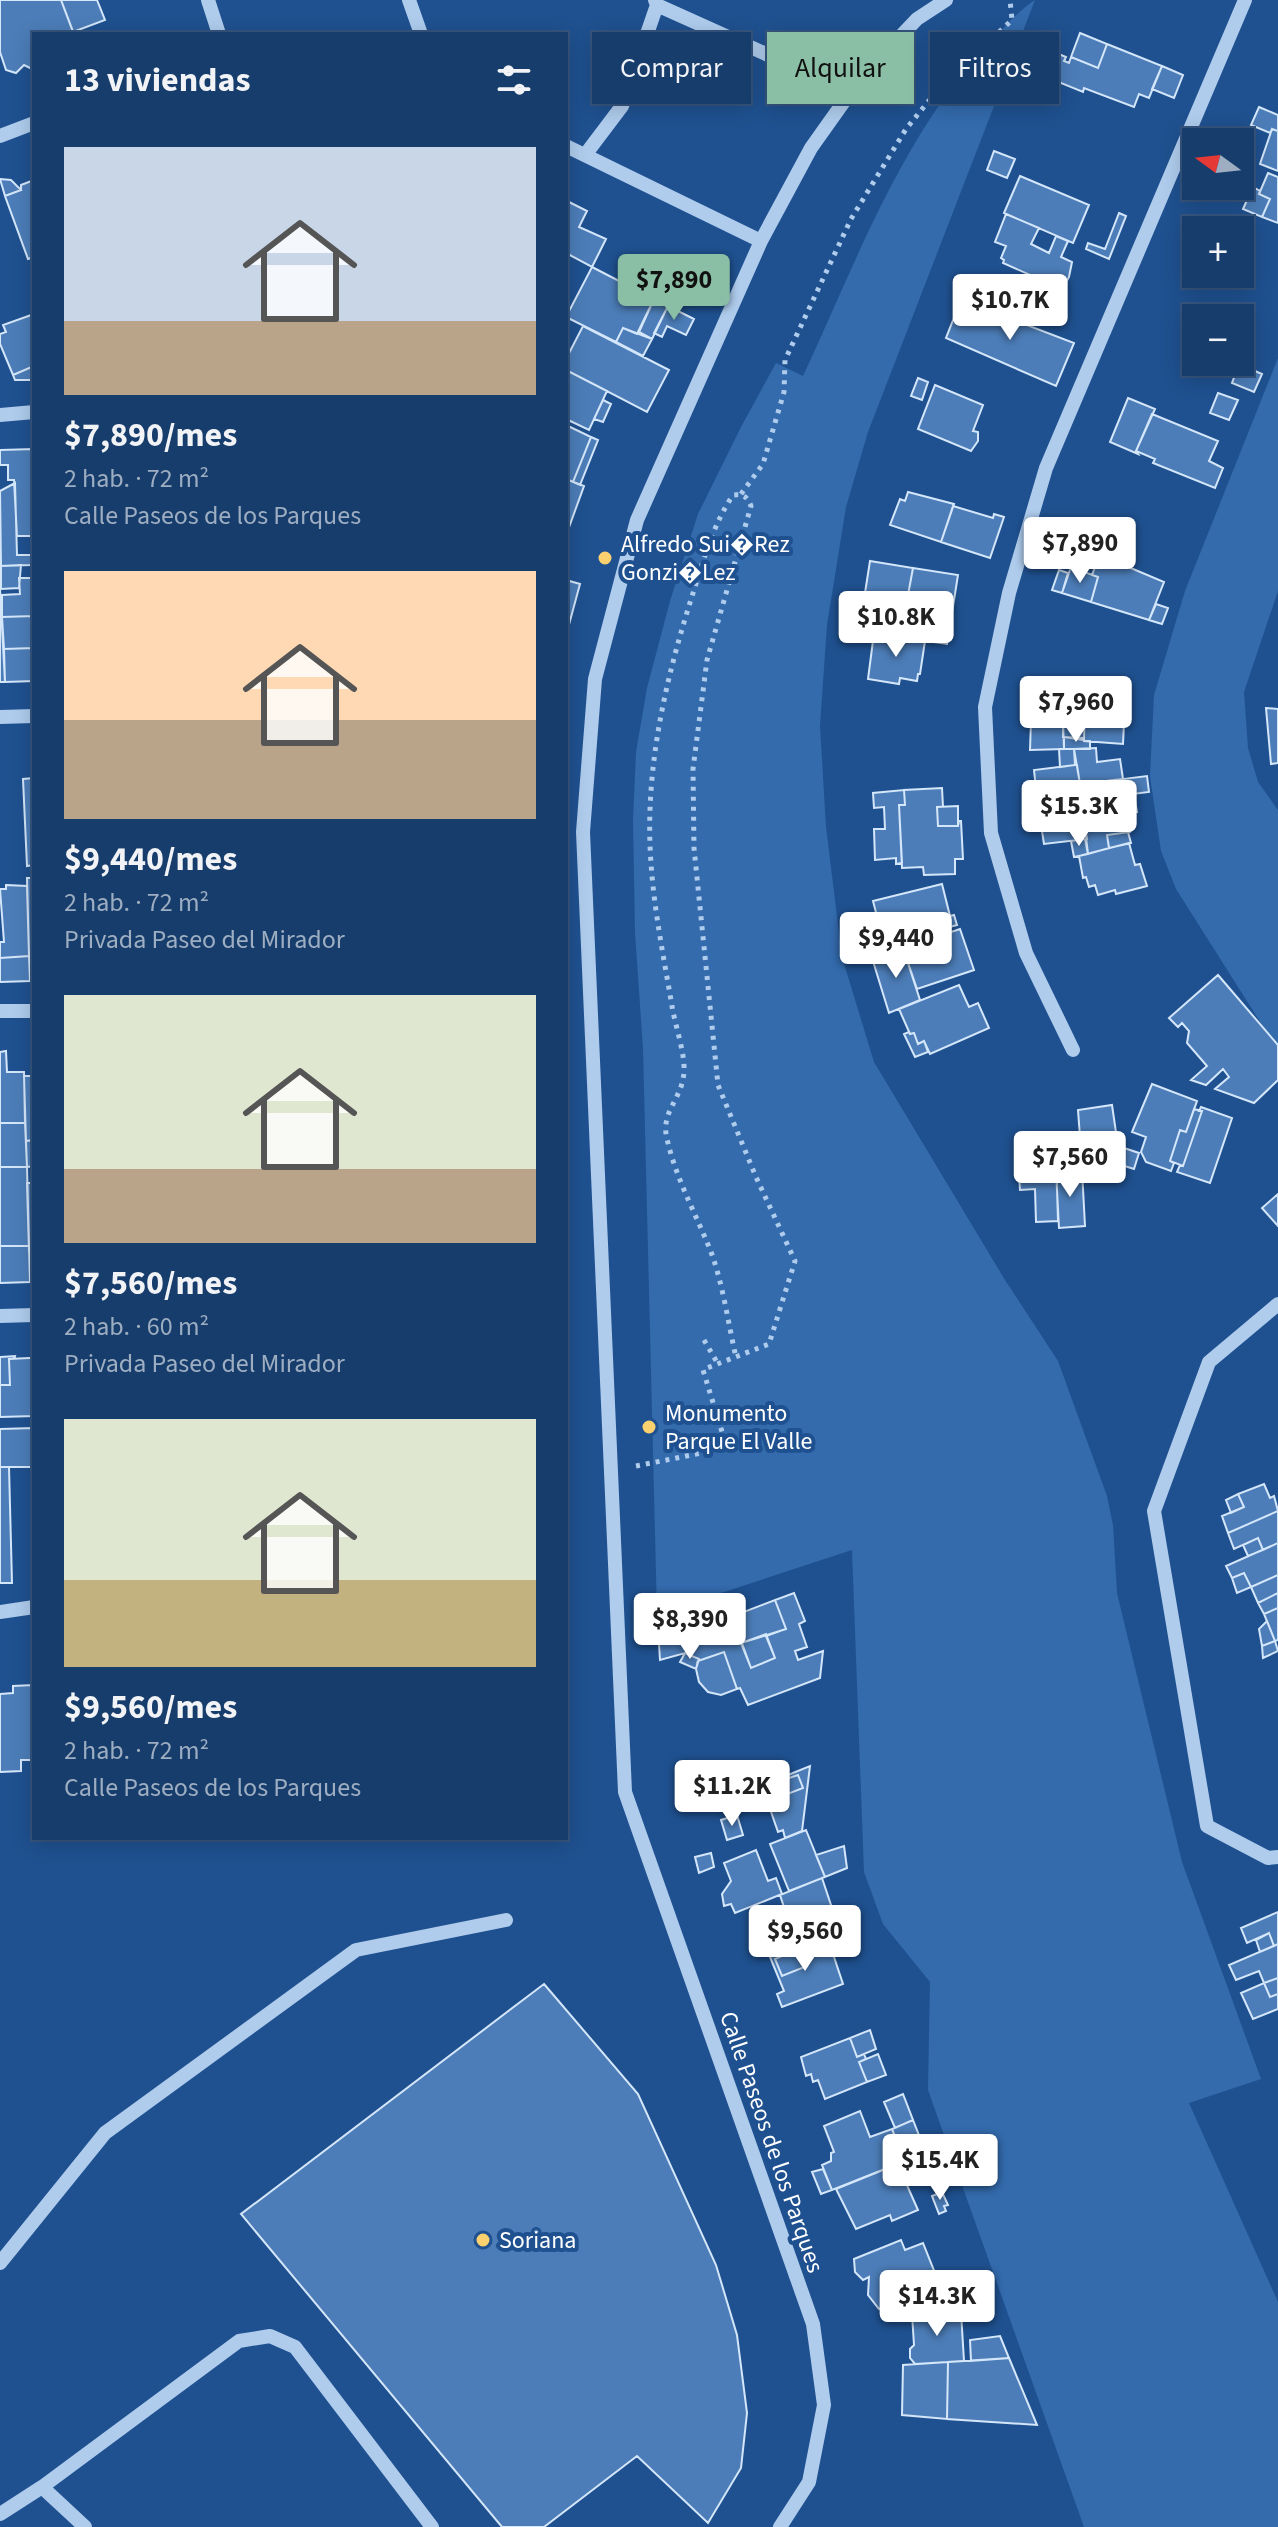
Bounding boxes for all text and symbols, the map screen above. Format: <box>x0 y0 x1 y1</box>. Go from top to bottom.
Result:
chip: Comprar <box>592 32 751 104</box>
chip: Alquilar <box>767 32 914 104</box>
chip: Filtros <box>930 32 1059 104</box>
text: 13 viviendas <box>64 56 251 105</box>
icon: filters <box>492 58 536 102</box>
north arrow <box>1182 128 1254 200</box>
map controls <box>1182 128 1254 376</box>
icon: home <box>228 199 372 343</box>
button: + <box>1182 216 1254 288</box>
pin: $7,890 <box>609 254 739 322</box>
text: $7,890 <box>636 261 712 298</box>
pin: $10.7K <box>945 274 1075 342</box>
text: $10.7K <box>971 281 1049 318</box>
button: − <box>1182 304 1254 376</box>
text: $7,890/mes <box>64 411 237 460</box>
text: 2 hab. · 72 m² <box>64 460 209 497</box>
text: Calle Paseos de los Parques <box>64 497 361 534</box>
pin: $7,890 <box>1015 517 1145 585</box>
text: $7,890 <box>1042 524 1118 561</box>
place label: Alfredo Sui�Rez Gonzi�Lez <box>621 527 790 590</box>
marker: Alfredo Sui�Rez Gonzi�Lez <box>596 549 614 567</box>
pin: $10.8K <box>831 591 961 659</box>
text: $10.8K <box>857 598 935 635</box>
icon: home <box>228 623 372 767</box>
pin: $7,960 <box>1011 676 1141 744</box>
text: $7,960 <box>1038 683 1114 720</box>
pin: $15.3K <box>1014 780 1144 848</box>
text: $15.3K <box>1040 787 1118 824</box>
text: $9,440/mes <box>64 835 237 884</box>
text: 2 hab. · 72 m² <box>64 884 209 921</box>
pin: $9,440 <box>831 912 961 980</box>
text: $9,440 <box>858 919 934 956</box>
text: Privada Paseo del Mirador <box>64 921 345 958</box>
icon: home <box>228 1047 372 1191</box>
pin: $7,560 <box>1005 1131 1135 1199</box>
text: $7,560 <box>1032 1138 1108 1175</box>
text: $7,560/mes <box>64 1259 237 1308</box>
text: 2 hab. · 60 m² <box>64 1308 209 1345</box>
text: Privada Paseo del Mirador <box>64 1345 345 1382</box>
place label: Monumento Parque El Valle <box>665 1396 812 1459</box>
marker: Monumento Parque El Valle <box>640 1418 658 1436</box>
icon: home <box>228 1471 372 1615</box>
pin: $8,390 <box>625 1593 755 1661</box>
text: $8,390 <box>652 1600 728 1637</box>
text: $9,560/mes <box>64 1683 237 1732</box>
text: 2 hab. · 72 m² <box>64 1732 209 1769</box>
pin: $11.2K <box>667 1760 797 1828</box>
text: $11.2K <box>693 1767 771 1804</box>
text: Calle Paseos de los Parques <box>64 1769 361 1806</box>
pin: $9,560 <box>740 1905 870 1973</box>
text: $9,560 <box>767 1912 843 1949</box>
street label: Calle Paseos de los Parques <box>710 2007 833 2277</box>
pin: $15.4K <box>875 2134 1005 2202</box>
text: $15.4K <box>901 2141 979 2178</box>
place label: Soriana <box>499 2223 576 2258</box>
marker: Soriana <box>474 2231 492 2249</box>
pin: $14.3K <box>872 2270 1002 2338</box>
text: $14.3K <box>898 2277 976 2314</box>

